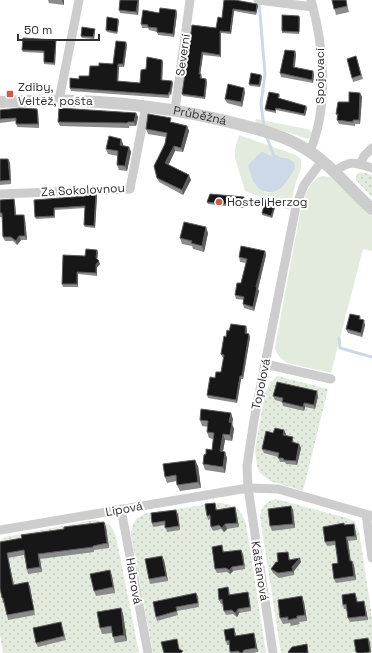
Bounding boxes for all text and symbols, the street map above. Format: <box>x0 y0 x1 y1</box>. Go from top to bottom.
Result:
scale bar <box>18 16 99 42</box>
text: 50 m <box>24 22 52 38</box>
street label: Severní <box>172 33 194 77</box>
street label: Spojovací <box>312 48 328 104</box>
place label: Zdiby, Veltěž, pošta <box>18 79 93 109</box>
marker: Zdiby, Veltěž, pošta <box>5 89 15 99</box>
street label: Průběžná <box>172 102 228 129</box>
street label: Za Sokolovnou <box>41 180 125 200</box>
place label: Hostel Herzog <box>227 194 308 210</box>
marker: Hostel Herzog <box>214 197 224 207</box>
street label: Topolová <box>248 357 274 411</box>
street label: Lipová <box>104 498 144 520</box>
street label: Kaštanová <box>247 540 273 602</box>
street label: Habrová <box>122 556 146 606</box>

